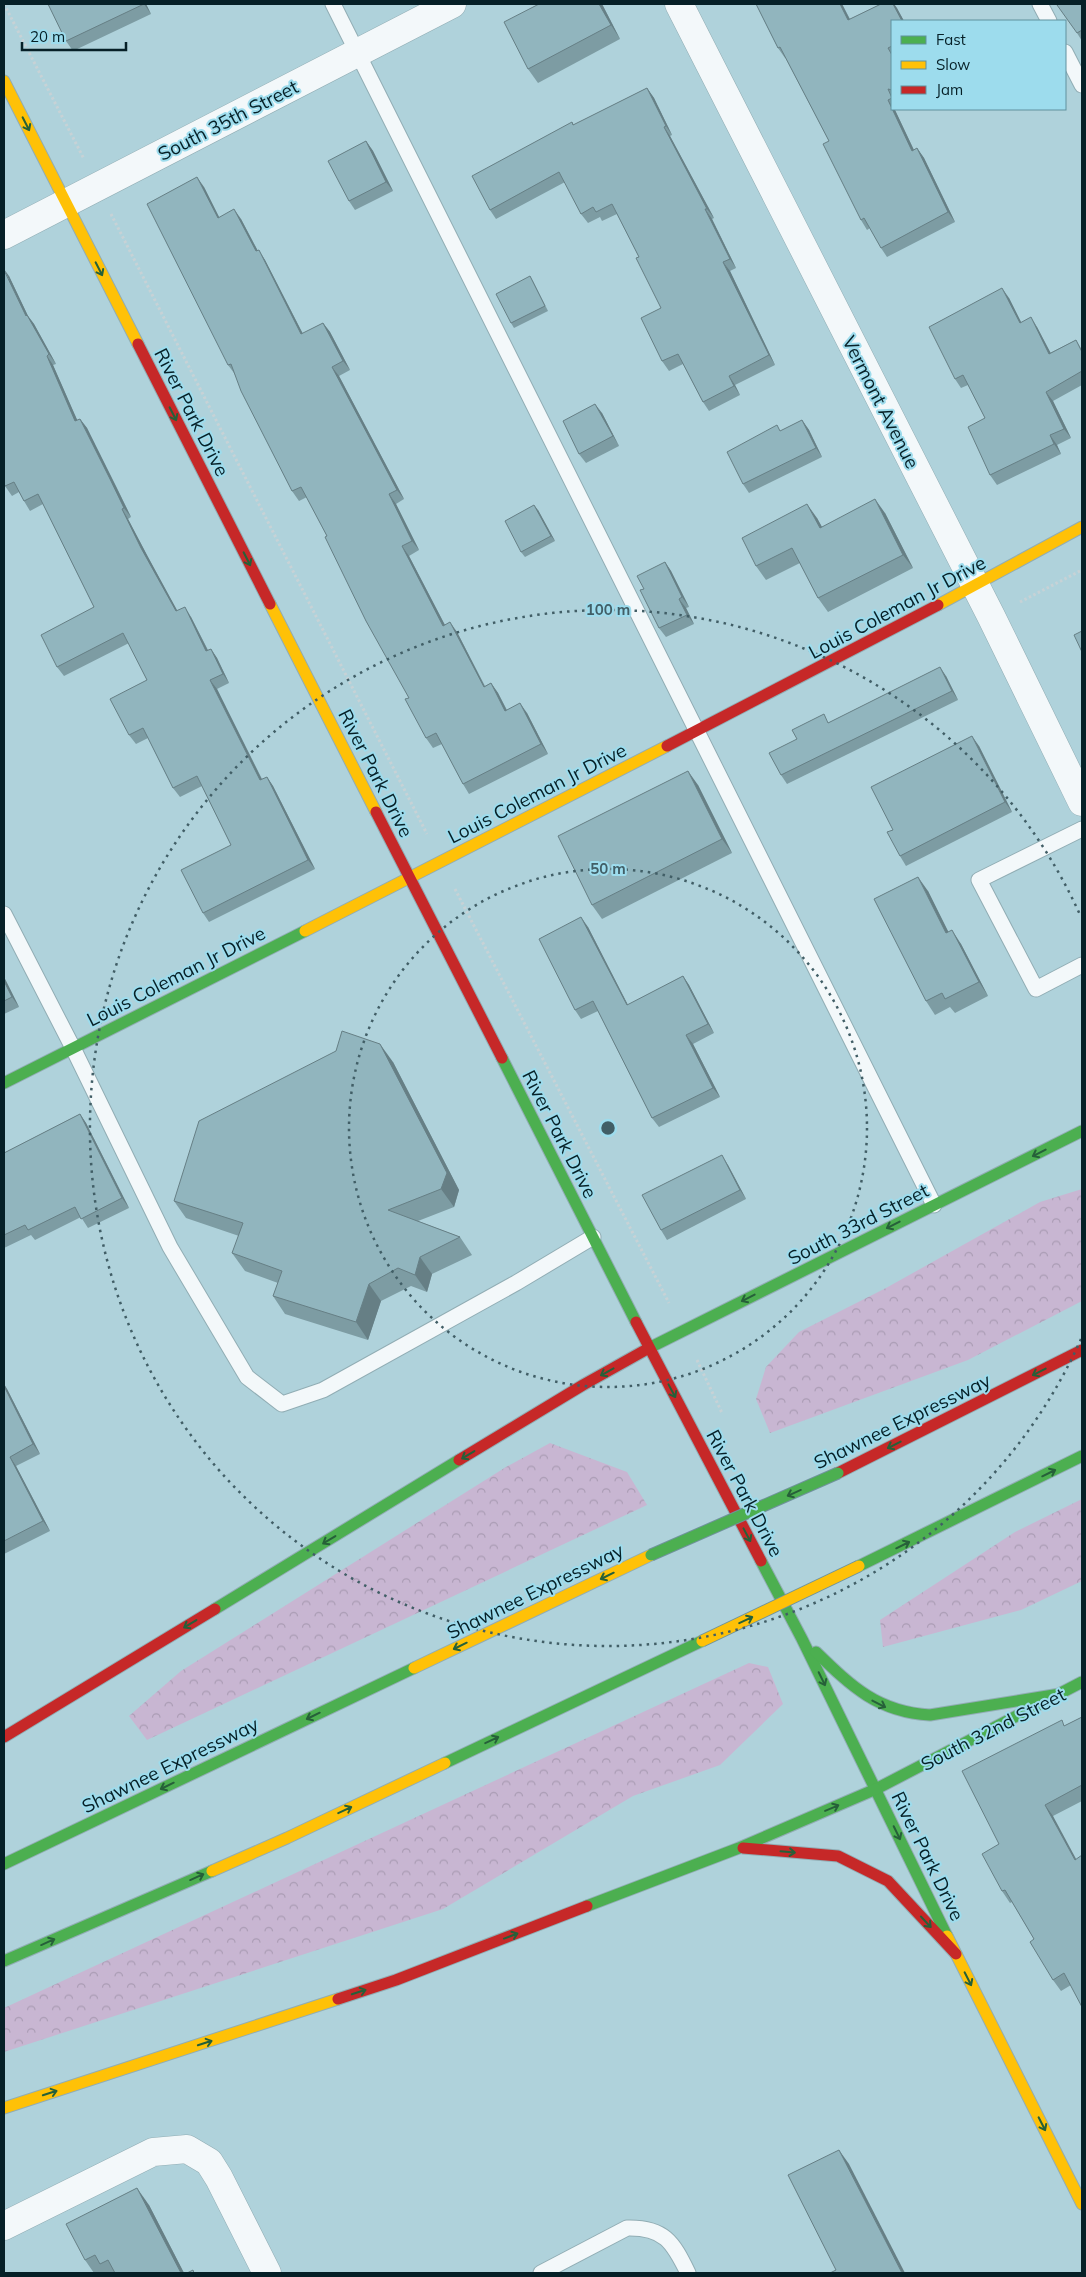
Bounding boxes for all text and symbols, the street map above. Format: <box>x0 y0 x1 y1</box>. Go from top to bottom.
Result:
scale bar <box>22 20 126 52</box>
legend <box>891 20 1066 110</box>
text: 20 m <box>30 27 65 46</box>
text: Fast <box>936 30 966 49</box>
text: Slow <box>936 55 970 74</box>
street label: South 35th Street <box>154 74 303 166</box>
text: Jam <box>936 80 963 99</box>
one-way arrow <box>21 117 31 132</box>
one-way arrow <box>95 262 105 277</box>
street label: Vermont Avenue <box>837 332 925 472</box>
street label: River Park Drive <box>149 344 235 480</box>
one-way arrow <box>169 406 178 421</box>
street label: Louis Coleman Jr Drive <box>804 550 990 664</box>
one-way arrow <box>243 551 252 566</box>
text: 100 m <box>586 600 630 619</box>
street label: River Park Drive <box>333 705 419 841</box>
street label: Louis Coleman Jr Drive <box>444 738 630 848</box>
text: 50 m <box>590 859 626 878</box>
street label: Louis Coleman Jr Drive <box>83 921 269 1031</box>
street label: River Park Drive <box>517 1066 603 1202</box>
centre of rings <box>599 1119 617 1137</box>
one-way arrow <box>1031 1148 1046 1158</box>
street label: South 33rd Street <box>784 1178 933 1270</box>
one-way arrow <box>886 1221 901 1230</box>
one-way arrow <box>741 1294 756 1303</box>
one-way arrow <box>600 1367 614 1377</box>
street label: Shawnee Expressway <box>810 1368 994 1474</box>
one-way arrow <box>1032 1368 1047 1377</box>
one-way arrow <box>668 1383 677 1398</box>
street label: River Park Drive <box>701 1425 789 1561</box>
one-way arrow <box>886 1440 901 1450</box>
one-way arrow <box>461 1451 475 1461</box>
one-way arrow <box>1041 1467 1056 1477</box>
one-way arrow <box>787 1488 802 1498</box>
one-way arrow <box>743 1527 753 1542</box>
one-way arrow <box>322 1535 336 1545</box>
street label: Shawnee Expressway <box>443 1538 627 1644</box>
one-way arrow <box>895 1540 910 1549</box>
one-way arrow <box>600 1572 615 1581</box>
one-way arrow <box>738 1615 753 1625</box>
one-way arrow <box>183 1620 197 1630</box>
one-way arrow <box>453 1642 468 1651</box>
one-way arrow <box>818 1671 827 1686</box>
street label: South 32nd Street <box>917 1682 1070 1776</box>
one-way arrow <box>871 1700 886 1709</box>
street label: Shawnee Expressway <box>78 1712 262 1818</box>
one-way arrow <box>306 1712 321 1721</box>
one-way arrow <box>484 1735 499 1745</box>
one-way arrow <box>160 1782 175 1791</box>
street label: River Park Drive <box>886 1788 970 1924</box>
one-way arrow <box>824 1802 839 1812</box>
one-way arrow <box>338 1805 353 1815</box>
one-way arrow <box>893 1825 903 1840</box>
one-way arrow <box>779 1847 795 1857</box>
one-way arrow <box>189 1871 204 1881</box>
one-way arrow <box>920 1916 932 1928</box>
one-way arrow <box>503 1930 518 1940</box>
one-way arrow <box>40 1936 55 1946</box>
one-way arrow <box>964 1971 974 1986</box>
one-way arrow <box>351 1987 366 1996</box>
one-way arrow <box>196 2037 212 2047</box>
one-way arrow <box>42 2088 57 2097</box>
one-way arrow <box>1038 2116 1047 2131</box>

